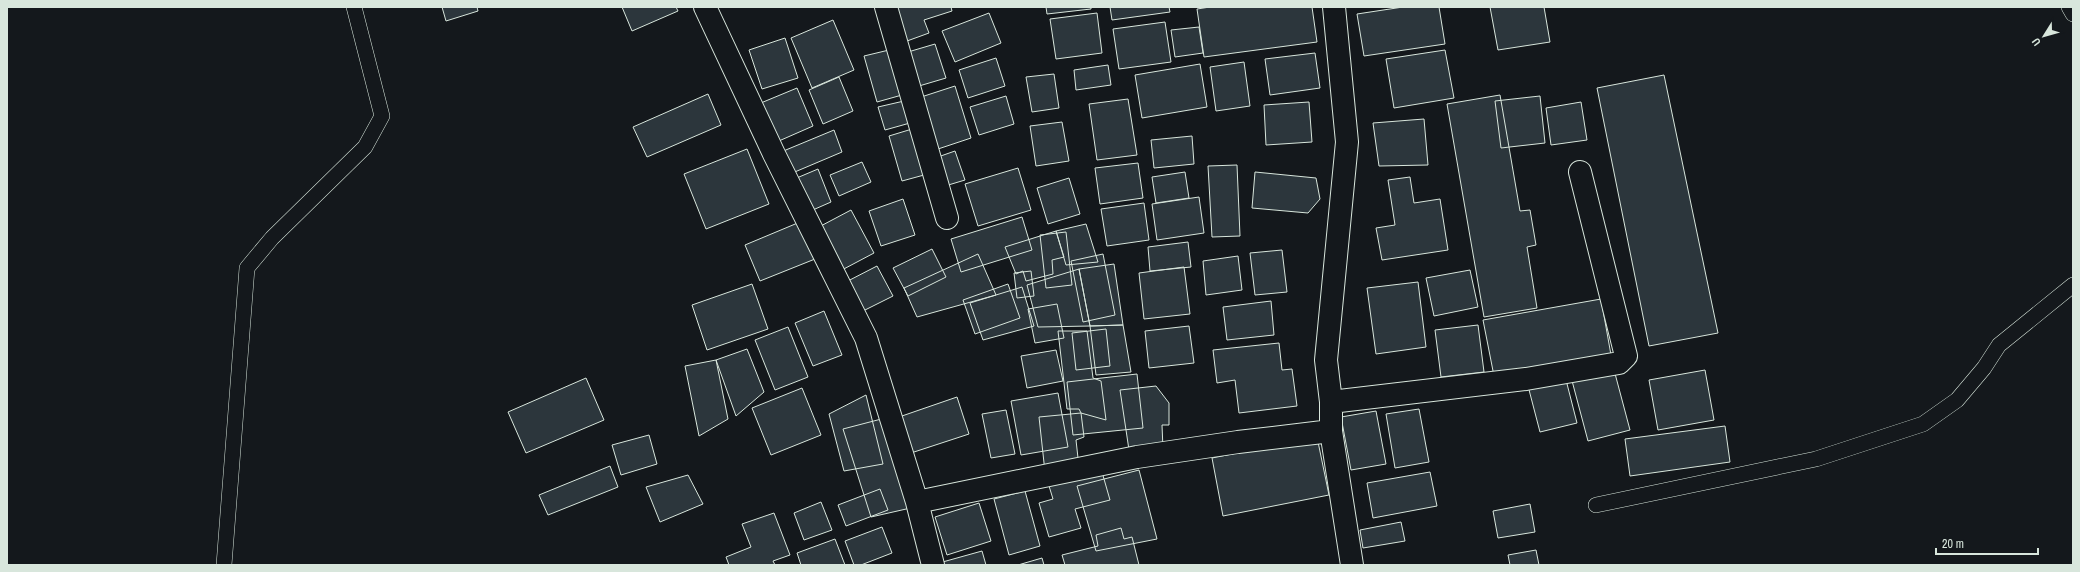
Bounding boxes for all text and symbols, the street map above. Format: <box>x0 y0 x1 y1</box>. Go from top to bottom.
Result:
north arrow <box>2024 16 2064 56</box>
text: U <box>2028 35 2044 49</box>
scale bar <box>1936 530 2038 556</box>
text: 20 m <box>1942 536 1964 552</box>

